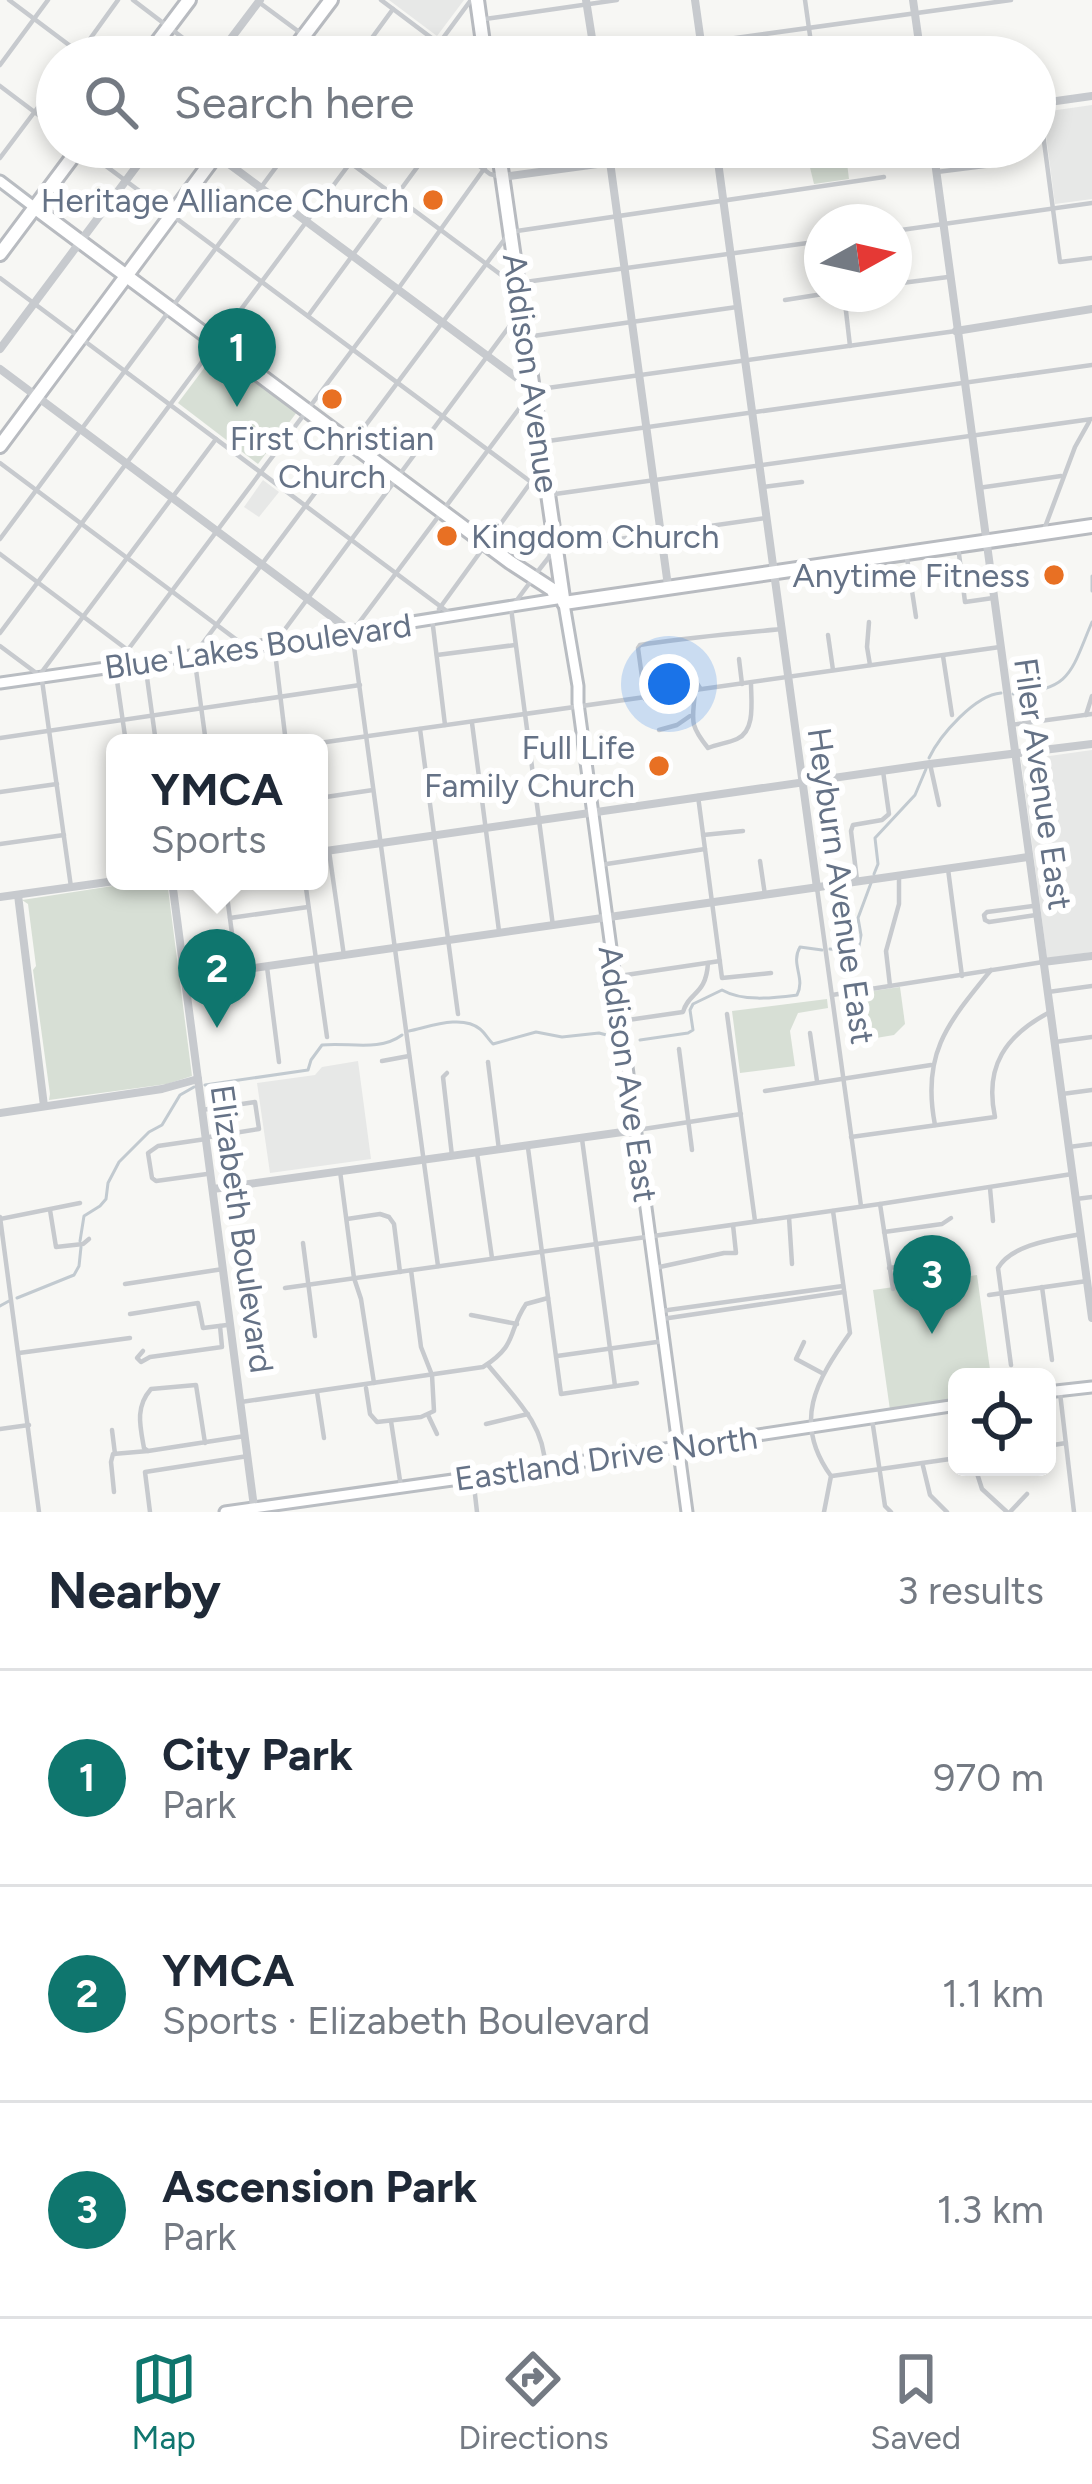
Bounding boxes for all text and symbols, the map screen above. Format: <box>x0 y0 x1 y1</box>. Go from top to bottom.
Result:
search box <box>36 36 1056 168</box>
icon: search <box>78 69 144 135</box>
text: Search here <box>174 75 414 129</box>
place label: Heritage Alliance Church <box>41 181 409 220</box>
marker: Heritage Alliance Church <box>420 187 446 213</box>
north arrow <box>804 204 912 312</box>
street label: Addison Avenue <box>495 251 567 495</box>
pin: 1 <box>198 308 276 407</box>
marker: First Christian Church <box>319 386 345 412</box>
place label: First Christian Church <box>230 419 434 496</box>
place label: Kingdom Church <box>471 517 719 556</box>
marker: Kingdom Church <box>434 523 460 549</box>
place label: Anytime Fitness <box>793 556 1030 595</box>
marker: Anytime Fitness <box>1041 562 1067 588</box>
street label: Blue Lakes Boulevard <box>102 605 414 687</box>
your location <box>639 654 699 714</box>
street label: Filer Avenue East <box>1006 655 1080 913</box>
street label: Heyburn Avenue East <box>799 725 883 1047</box>
place label: Full Life Family Church <box>424 728 635 805</box>
popup <box>106 734 328 890</box>
marker: Full Life Family Church <box>646 753 672 779</box>
text: YMCA <box>151 762 283 816</box>
text: Sports <box>151 816 267 863</box>
pin: 2 <box>178 929 256 1028</box>
street label: Addison Ave East <box>591 943 665 1205</box>
street label: Elizabeth Boulevard <box>202 1082 282 1376</box>
pin: 3 <box>893 1235 971 1334</box>
map controls <box>948 1368 1056 1476</box>
button: locate <box>948 1368 1056 1476</box>
street label: Eastland Drive North <box>452 1417 760 1499</box>
text: Nearby <box>48 1560 221 1621</box>
text: 3 results <box>897 1567 1044 1614</box>
text: City Park <box>162 1727 353 1781</box>
text: 1 <box>79 1754 95 1801</box>
text: 970 m <box>933 1754 1044 1801</box>
text: Park <box>162 1781 236 1828</box>
text: YMCA <box>162 1943 294 1997</box>
text: 2 <box>76 1970 98 2017</box>
text: 1.1 km <box>942 1970 1044 2017</box>
text: Sports · Elizabeth Boulevard <box>162 1997 650 2044</box>
text: Ascension Park <box>162 2159 477 2213</box>
text: 3 <box>76 2186 98 2233</box>
text: 1.3 km <box>937 2186 1044 2233</box>
text: Park <box>162 2213 236 2260</box>
tab: Map <box>131 2346 197 2457</box>
tab: Directions <box>458 2346 609 2457</box>
tab: Saved <box>870 2346 961 2457</box>

